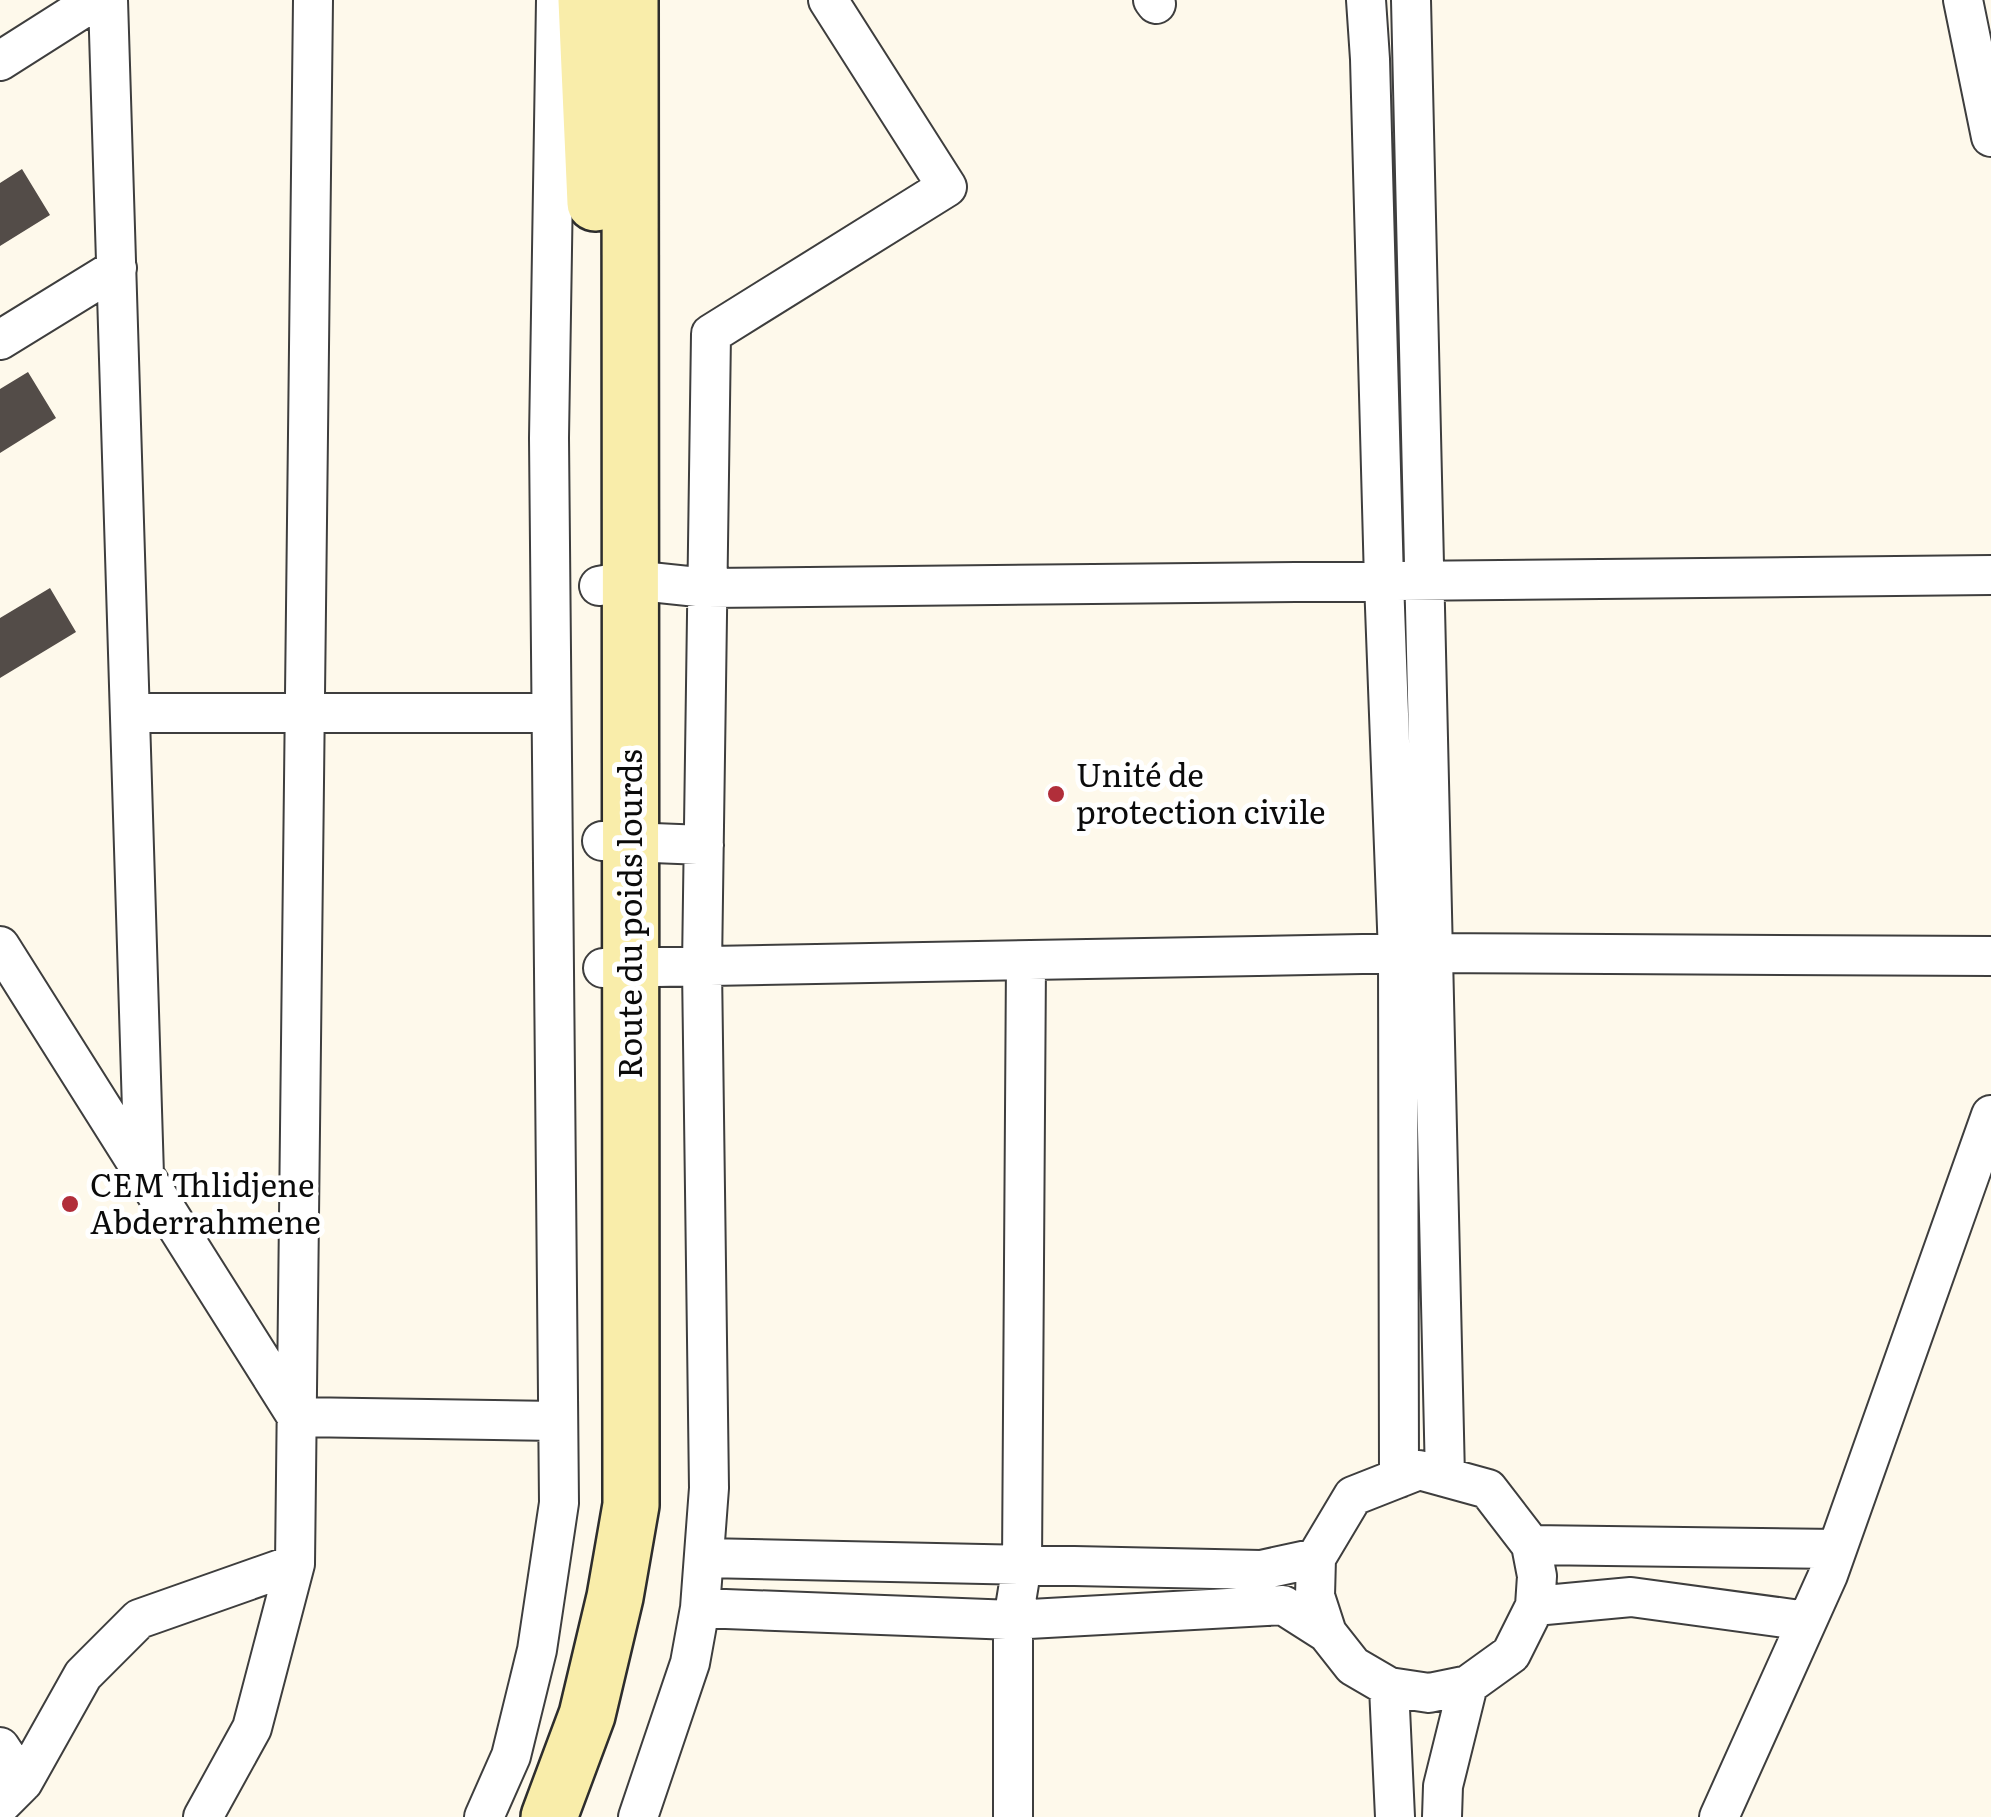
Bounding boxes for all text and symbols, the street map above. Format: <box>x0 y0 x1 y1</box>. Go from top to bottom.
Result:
street label: Route du poids lourds <box>604 749 652 1079</box>
place label: Unité de protection civile <box>1076 749 1326 834</box>
marker: Unité de protection civile <box>1045 783 1067 805</box>
place label: CEM Thlidjene Abderrahmene <box>90 1159 321 1244</box>
marker: CEM Thlidjene Abderrahmene <box>59 1193 81 1215</box>

